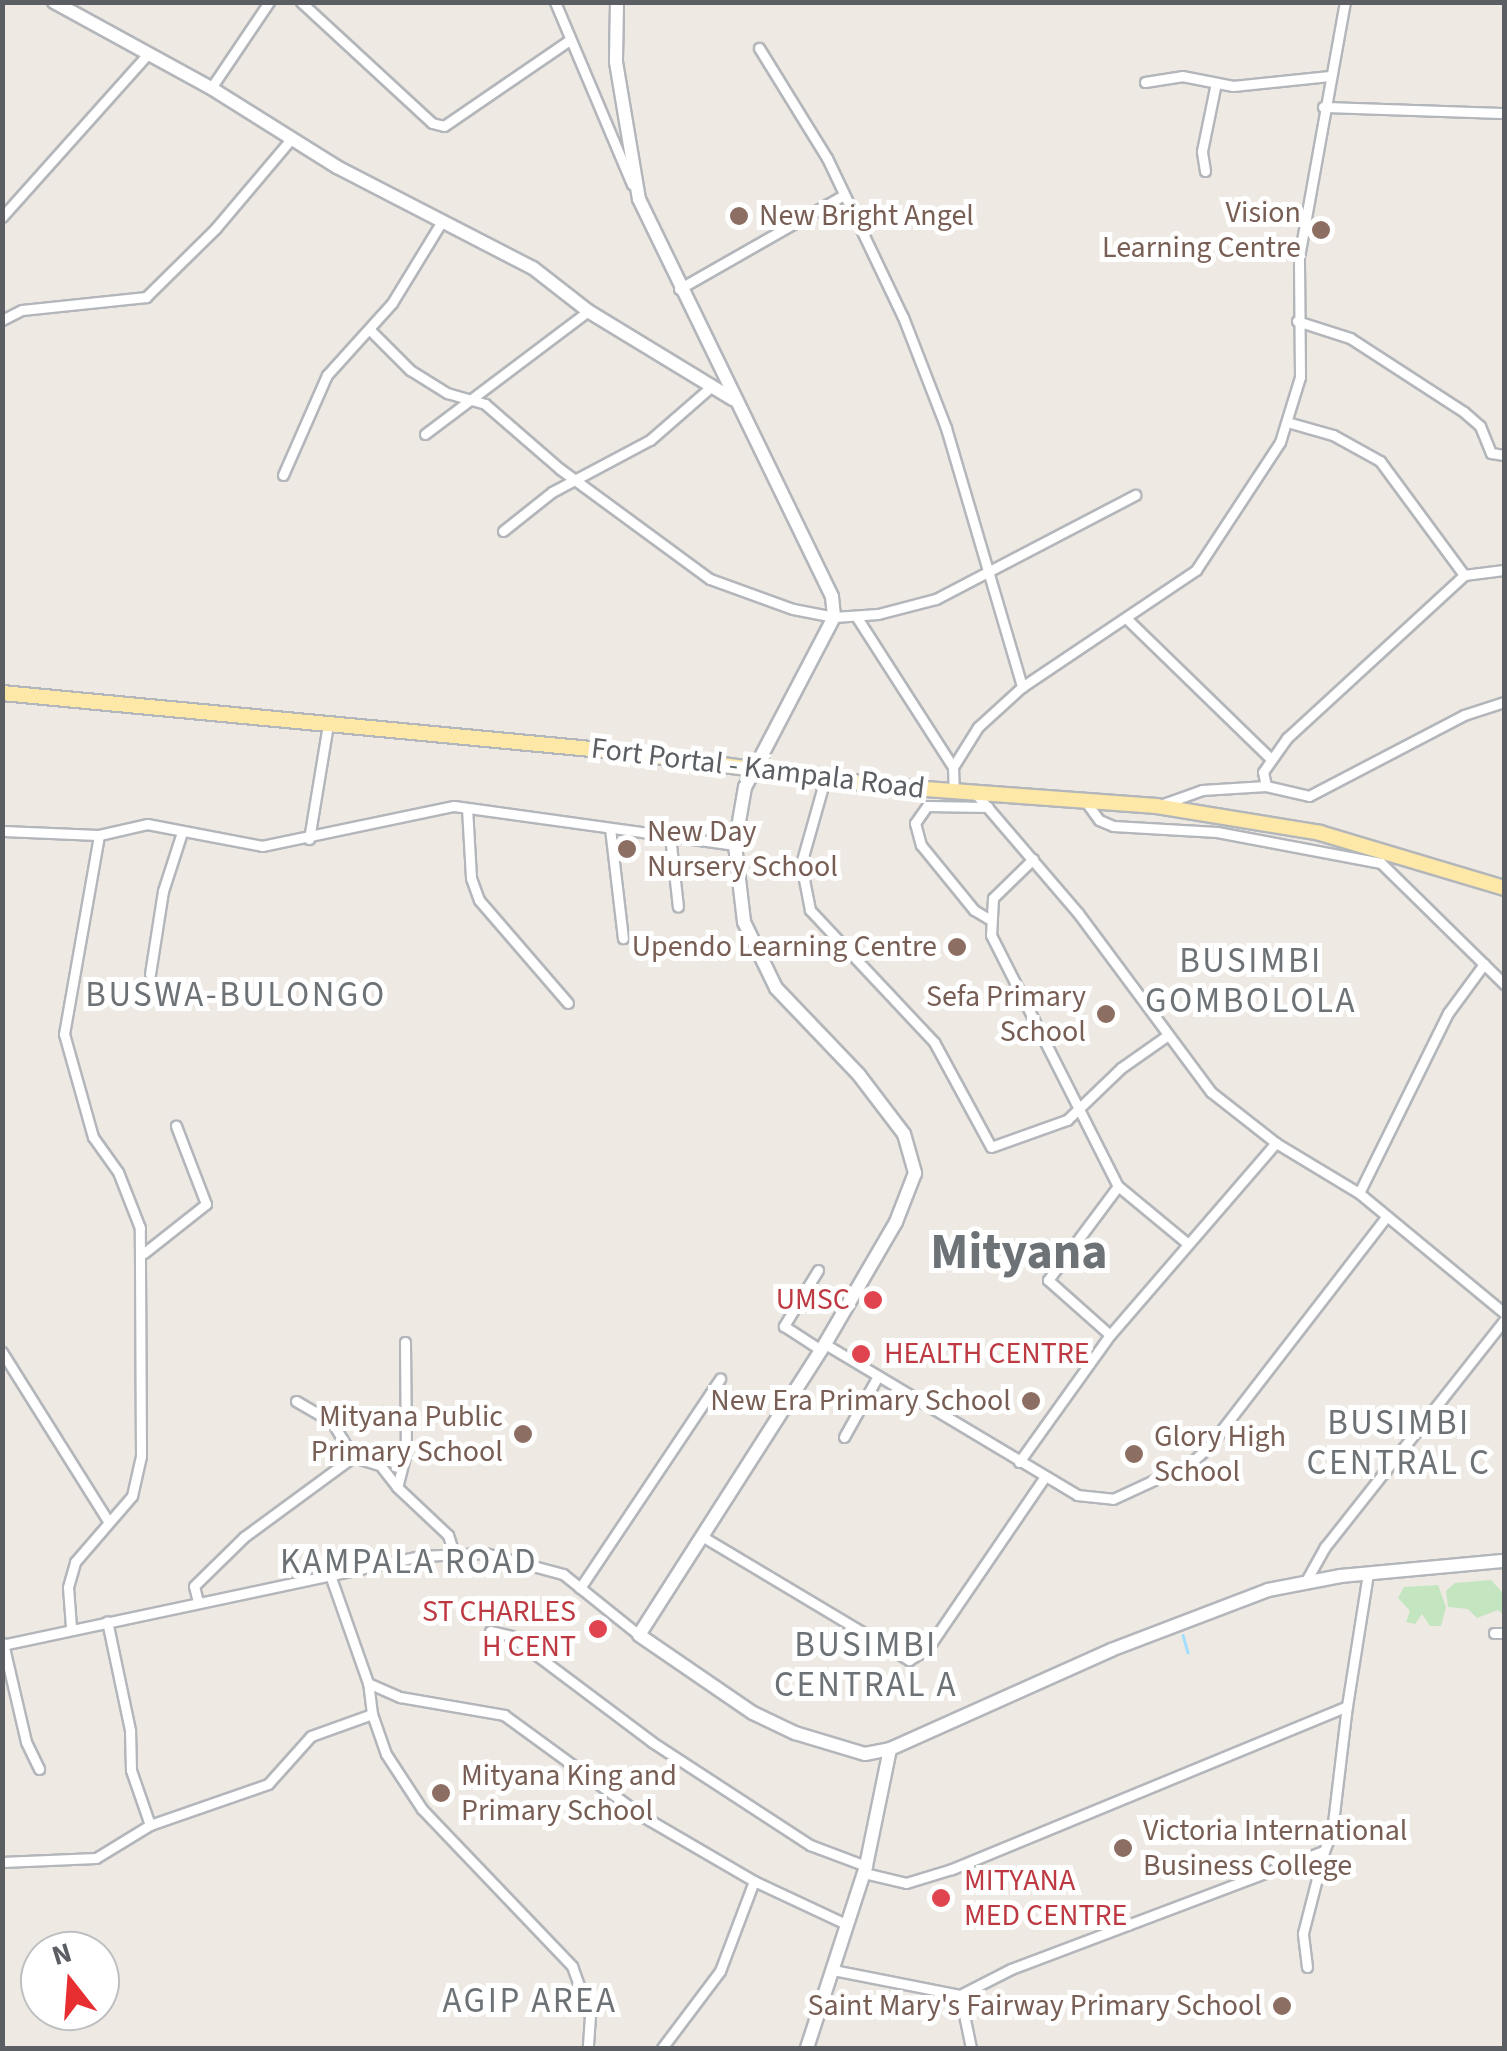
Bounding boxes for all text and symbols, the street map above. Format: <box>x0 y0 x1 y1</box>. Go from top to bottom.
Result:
place label: Vision Learning Centre <box>1102 195 1301 266</box>
place label: New Bright Angel <box>759 198 974 234</box>
marker: New Bright Angel <box>728 205 750 227</box>
marker: Vision Learning Centre <box>1310 219 1332 241</box>
street label: Fort Portal - Kampala Road <box>589 731 927 807</box>
place label: New Day Nursery School <box>647 814 838 884</box>
marker: New Day Nursery School <box>616 838 638 860</box>
place label: Upendo Learning Centre <box>632 929 937 965</box>
marker: Upendo Learning Centre <box>946 936 968 958</box>
district label: BUSIMBI GOMBOLOLA <box>1145 940 1357 1022</box>
district label: BUSWA-BULONGO <box>85 974 387 1016</box>
place label: Sefa Primary School <box>926 979 1086 1050</box>
marker: Sefa Primary School <box>1095 1003 1117 1025</box>
district label: Mityana <box>930 1223 1108 1283</box>
place label: UMSC <box>776 1282 850 1318</box>
marker: UMSC <box>860 1287 886 1313</box>
place label: HEALTH CENTRE <box>884 1336 1090 1372</box>
marker: HEALTH CENTRE <box>848 1341 874 1367</box>
place label: New Era Primary School <box>710 1383 1011 1419</box>
marker: New Era Primary School <box>1020 1390 1042 1412</box>
place label: Mityana Public Primary School <box>311 1399 503 1470</box>
district label: BUSIMBI CENTRAL C <box>1306 1402 1492 1484</box>
place label: Glory High School <box>1154 1419 1286 1490</box>
marker: Mityana Public Primary School <box>512 1423 534 1445</box>
marker: Glory High School <box>1123 1443 1145 1465</box>
district label: KAMPALA ROAD <box>280 1541 538 1583</box>
place label: ST CHARLES H CENT <box>422 1594 576 1664</box>
marker: ST CHARLES H CENT <box>585 1616 611 1642</box>
district label: BUSIMBI CENTRAL A <box>774 1624 958 1706</box>
place label: Mityana King and Primary School <box>461 1758 677 1828</box>
marker: Mityana King and Primary School <box>430 1782 452 1804</box>
place label: Victoria International Business College <box>1143 1813 1408 1884</box>
marker: Victoria International Business College <box>1112 1837 1134 1859</box>
place label: MITYANA MED CENTRE <box>964 1863 1127 1934</box>
marker: MITYANA MED CENTRE <box>928 1885 954 1911</box>
north arrow <box>20 1931 120 2031</box>
text: N <box>47 1932 77 1976</box>
district label: AGIP AREA <box>442 1980 618 2022</box>
place label: Saint Mary's Fairway Primary School <box>808 1988 1262 2024</box>
marker: Saint Mary's Fairway Primary School <box>1271 1995 1293 2017</box>

